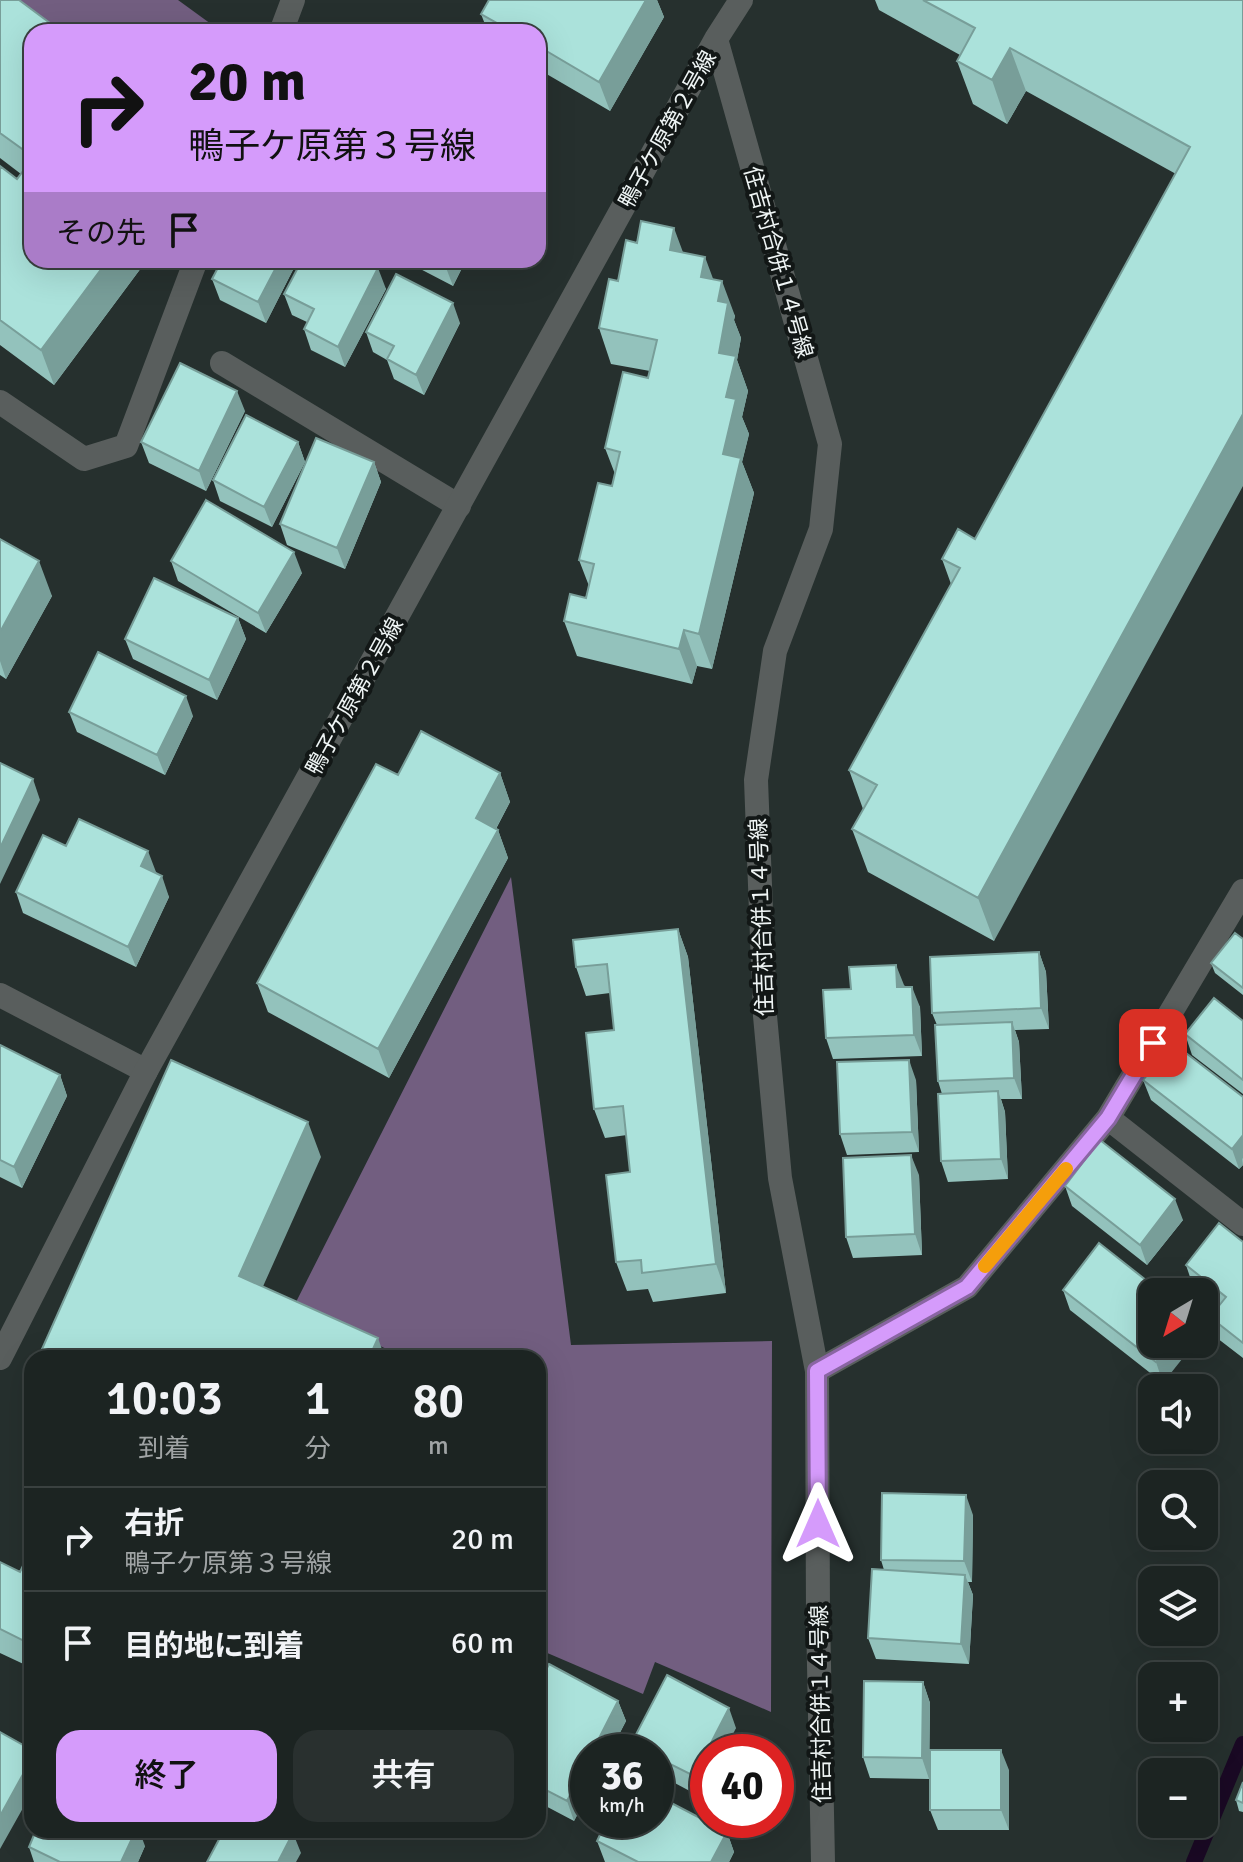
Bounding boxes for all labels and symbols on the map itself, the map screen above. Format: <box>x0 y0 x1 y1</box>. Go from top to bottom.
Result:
street label: 鴨子ケ原第２号線 <box>613 46 722 213</box>
street label: 住吉村合併１４号線 <box>738 163 819 361</box>
street label: 鴨子ケ原第２号線 <box>300 613 409 780</box>
street label: 住吉村合併１４号線 <box>745 818 778 1016</box>
pin <box>1119 1009 1187 1077</box>
north arrow <box>1138 1278 1218 1358</box>
position arrow <box>776 1482 860 1566</box>
street label: 住吉村合併１４号線 <box>805 1605 836 1803</box>
speed limit sign: 40 <box>690 1734 794 1838</box>

